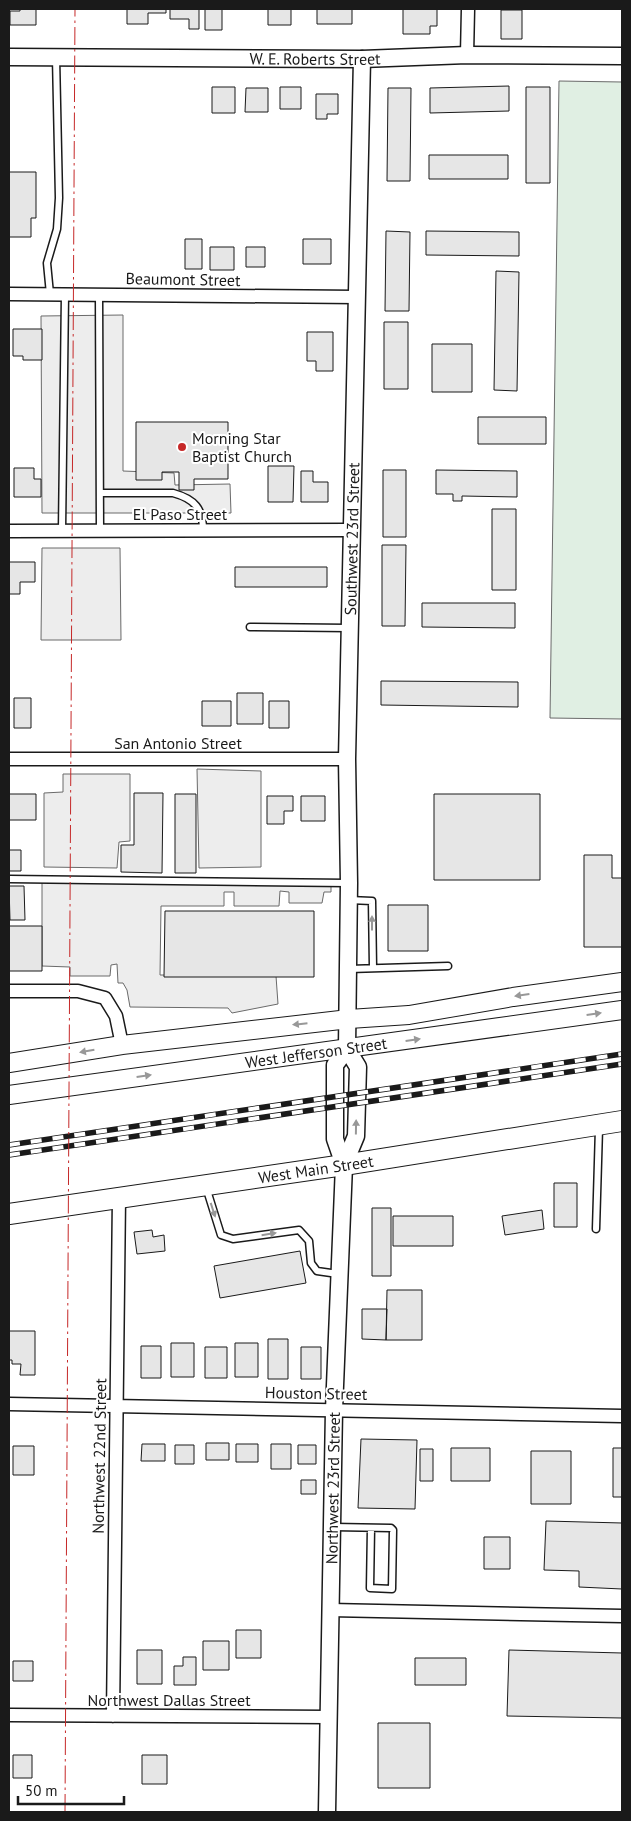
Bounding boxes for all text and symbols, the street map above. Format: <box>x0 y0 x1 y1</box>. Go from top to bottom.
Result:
street label: W. E. Roberts Street <box>249 48 381 69</box>
street label: Beaumont Street <box>125 268 241 290</box>
place label: Morning Star Baptist Church <box>192 428 292 466</box>
marker: Morning Star Baptist Church <box>176 441 188 453</box>
street label: Southwest 23rd Street <box>340 462 363 615</box>
street label: El Paso Street <box>133 504 228 524</box>
street label: San Antonio Street <box>114 733 242 753</box>
one-way arrow <box>368 915 376 931</box>
one-way arrow <box>514 992 530 1000</box>
one-way arrow <box>586 1009 602 1017</box>
one-way arrow <box>292 1020 308 1028</box>
street label: West Jefferson Street <box>244 1033 389 1072</box>
one-way arrow <box>405 1036 421 1044</box>
one-way arrow <box>79 1047 95 1055</box>
one-way arrow <box>136 1072 152 1080</box>
one-way arrow <box>352 1119 360 1135</box>
street label: West Main Street <box>257 1150 375 1187</box>
one-way arrow <box>210 1202 218 1217</box>
one-way arrow <box>262 1230 278 1238</box>
street label: Northwest 22nd Street <box>88 1378 110 1534</box>
street label: Houston Street <box>265 1382 368 1404</box>
street label: Northwest 23rd Street <box>321 1411 344 1564</box>
street label: Northwest Dallas Street <box>87 1690 251 1710</box>
scale bar <box>18 1774 124 1806</box>
text: 50 m <box>25 1781 58 1800</box>

